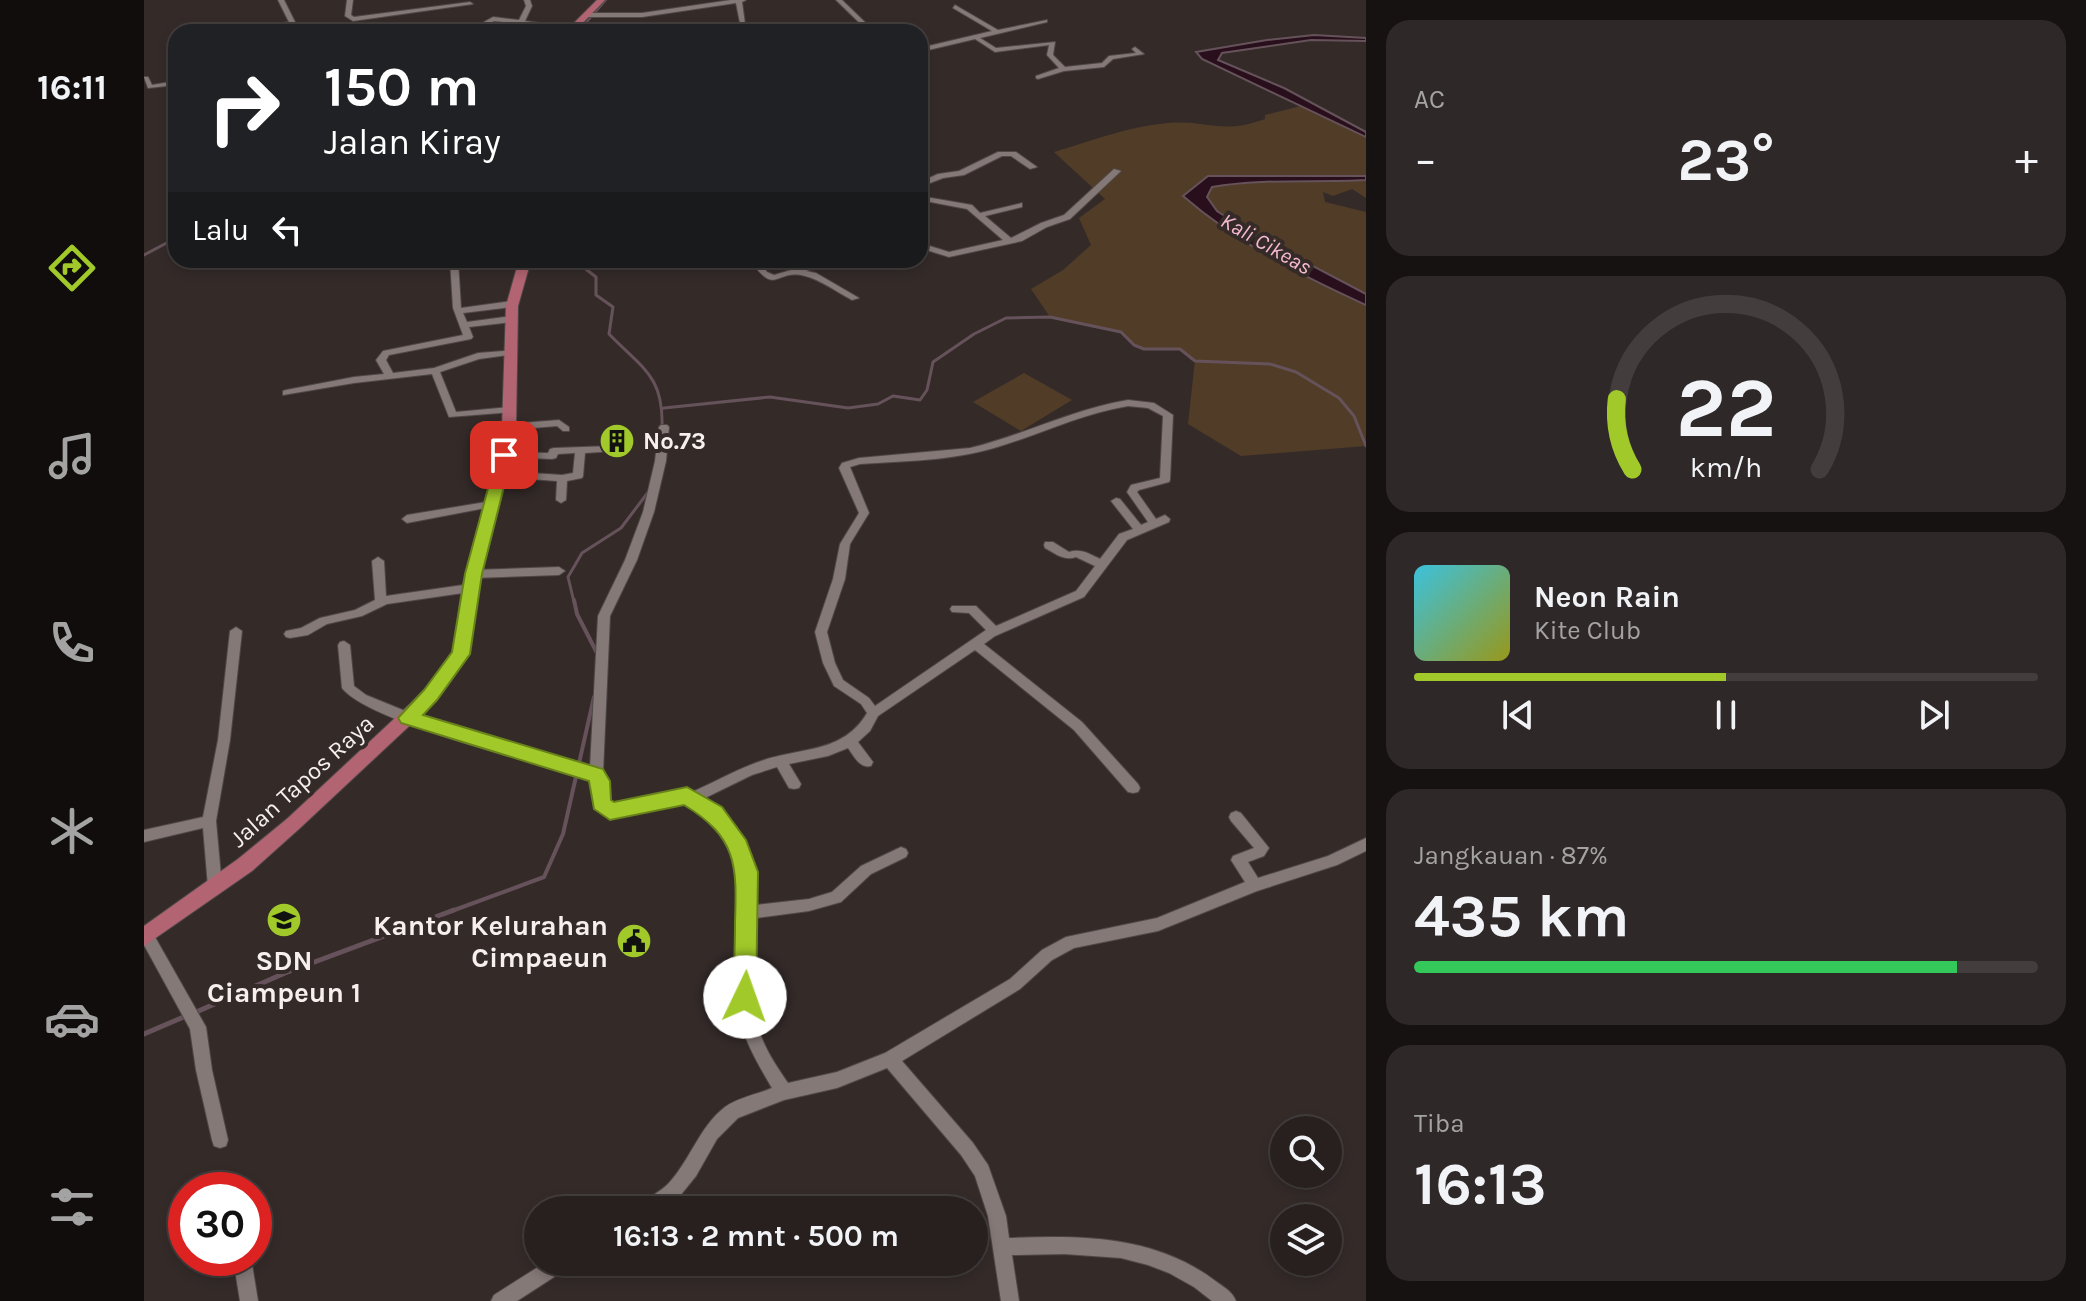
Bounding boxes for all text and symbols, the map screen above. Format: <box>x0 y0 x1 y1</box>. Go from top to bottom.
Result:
text: 150 m <box>324 54 479 119</box>
icon: right <box>192 56 296 160</box>
text: 16:11 <box>37 66 107 108</box>
text: AC <box>1414 84 1445 115</box>
text: Jalan Kiray <box>324 121 501 163</box>
text: 23° <box>1678 125 1774 195</box>
text: − <box>1414 134 1437 185</box>
text: + <box>2015 134 2038 185</box>
icon: left <box>265 208 309 252</box>
water label: Kali Cikeas <box>1216 208 1316 280</box>
text: Lalu <box>192 212 249 248</box>
icon: directions <box>44 240 100 296</box>
text: 22 <box>1676 360 1776 457</box>
pin <box>470 421 538 489</box>
building icon: No.73 <box>598 422 636 460</box>
place label: No.73 <box>643 427 706 455</box>
icon: music <box>44 428 100 484</box>
icon: arrive <box>482 433 526 477</box>
text: km/h <box>1690 451 1762 484</box>
text: Neon Rain <box>1534 579 1680 615</box>
icon: phone <box>44 615 100 671</box>
text: Kite Club <box>1534 615 1641 646</box>
icon: previous <box>1496 693 1540 737</box>
icon: pause <box>1704 693 1748 737</box>
icon: next <box>1912 693 1956 737</box>
street label: Jalan Tapos Raya <box>224 709 380 853</box>
icon: climate <box>44 803 100 859</box>
text: Jangkauan · 87% <box>1414 840 1608 871</box>
text: 435 km <box>1414 881 1630 951</box>
school or university icon: SDN Ciampeun 1 <box>265 901 303 939</box>
place label: Kantor Kelurahan Cimpaeun <box>373 909 608 974</box>
public building icon: Kantor Kelurahan Cimpaeun <box>615 922 653 960</box>
place label: SDN Ciampeun 1 <box>207 944 361 1009</box>
position arrow <box>703 955 787 1039</box>
icon: car <box>44 991 100 1047</box>
text: Tiba <box>1414 1108 1464 1139</box>
map controls <box>1270 1116 1342 1276</box>
button: search <box>1270 1116 1342 1188</box>
text: 16:13 <box>1414 1149 1547 1219</box>
speed limit sign: 30 <box>168 1172 272 1276</box>
icon: filters <box>44 1179 100 1235</box>
button: layers <box>1270 1204 1342 1276</box>
text: 16:13 · 2 mnt · 500 m <box>613 1218 899 1254</box>

